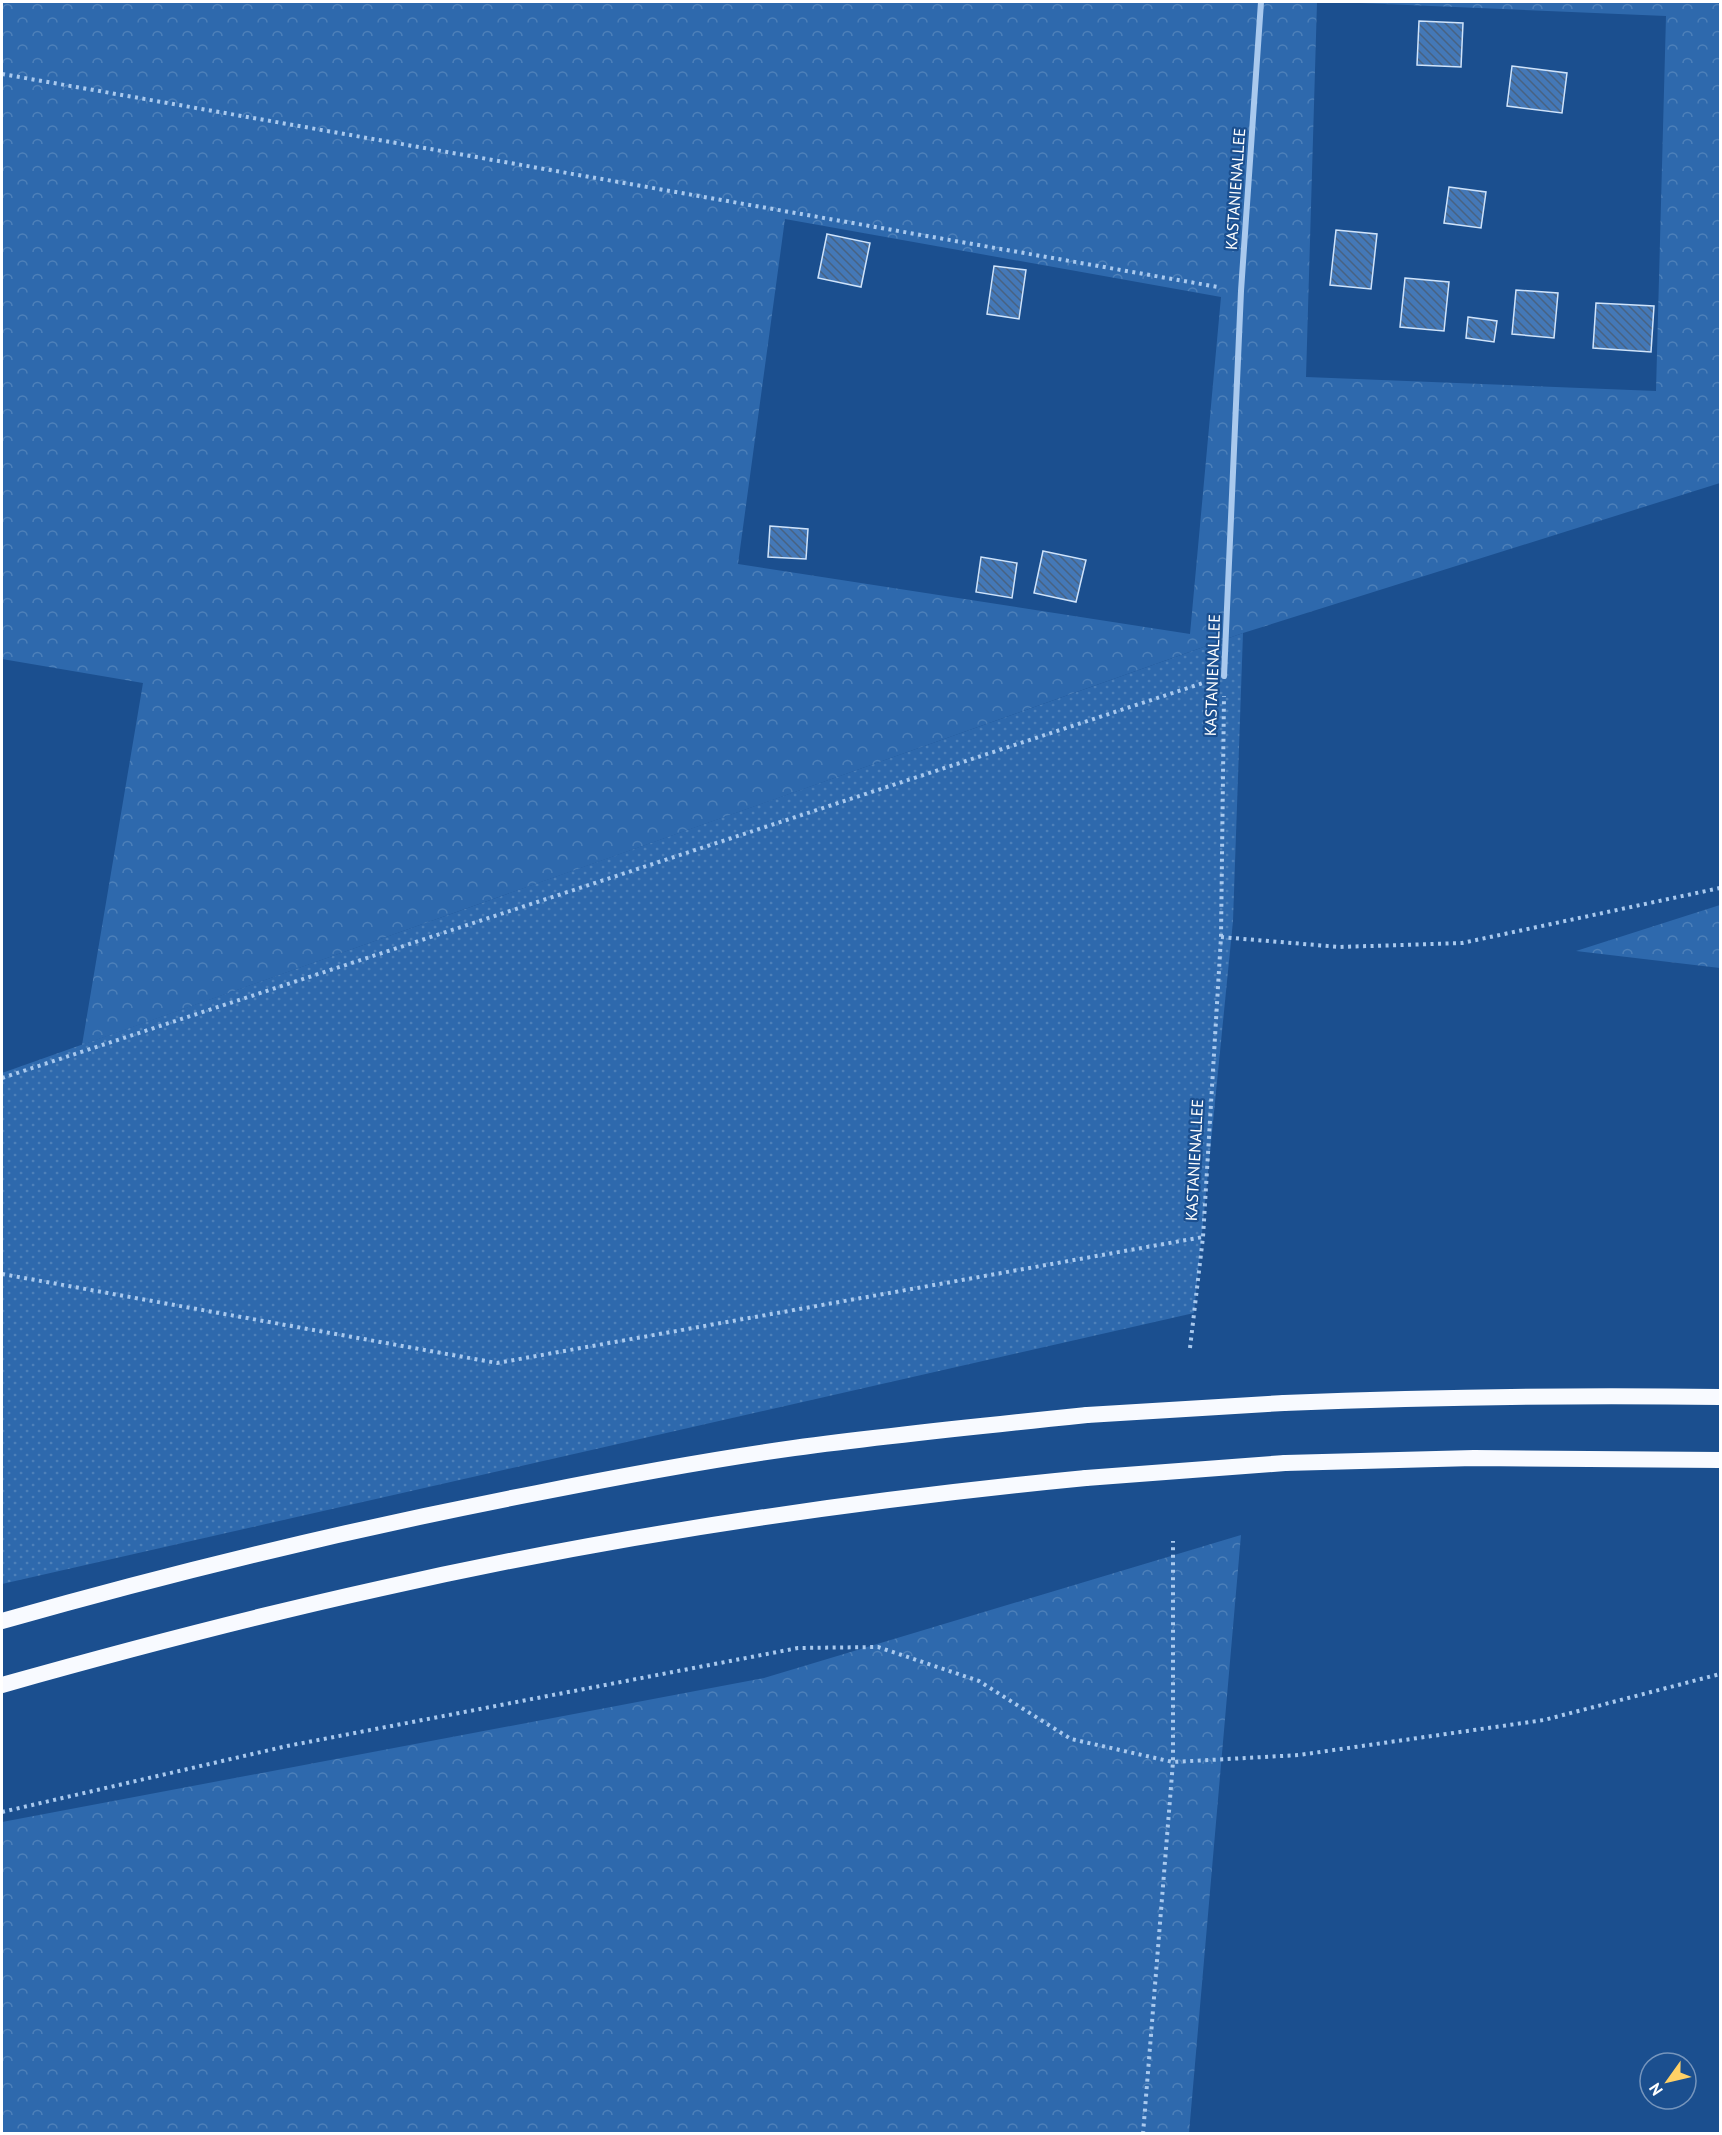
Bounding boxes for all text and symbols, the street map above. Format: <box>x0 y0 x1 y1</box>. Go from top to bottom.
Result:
street label: KASTANIENALLEE <box>1221 127 1249 251</box>
street label: KASTANIENALLEE <box>1200 614 1224 736</box>
street label: KASTANIENALLEE <box>1181 1098 1207 1222</box>
north arrow <box>1638 2051 1698 2111</box>
text: N <box>1644 2079 1667 2099</box>

